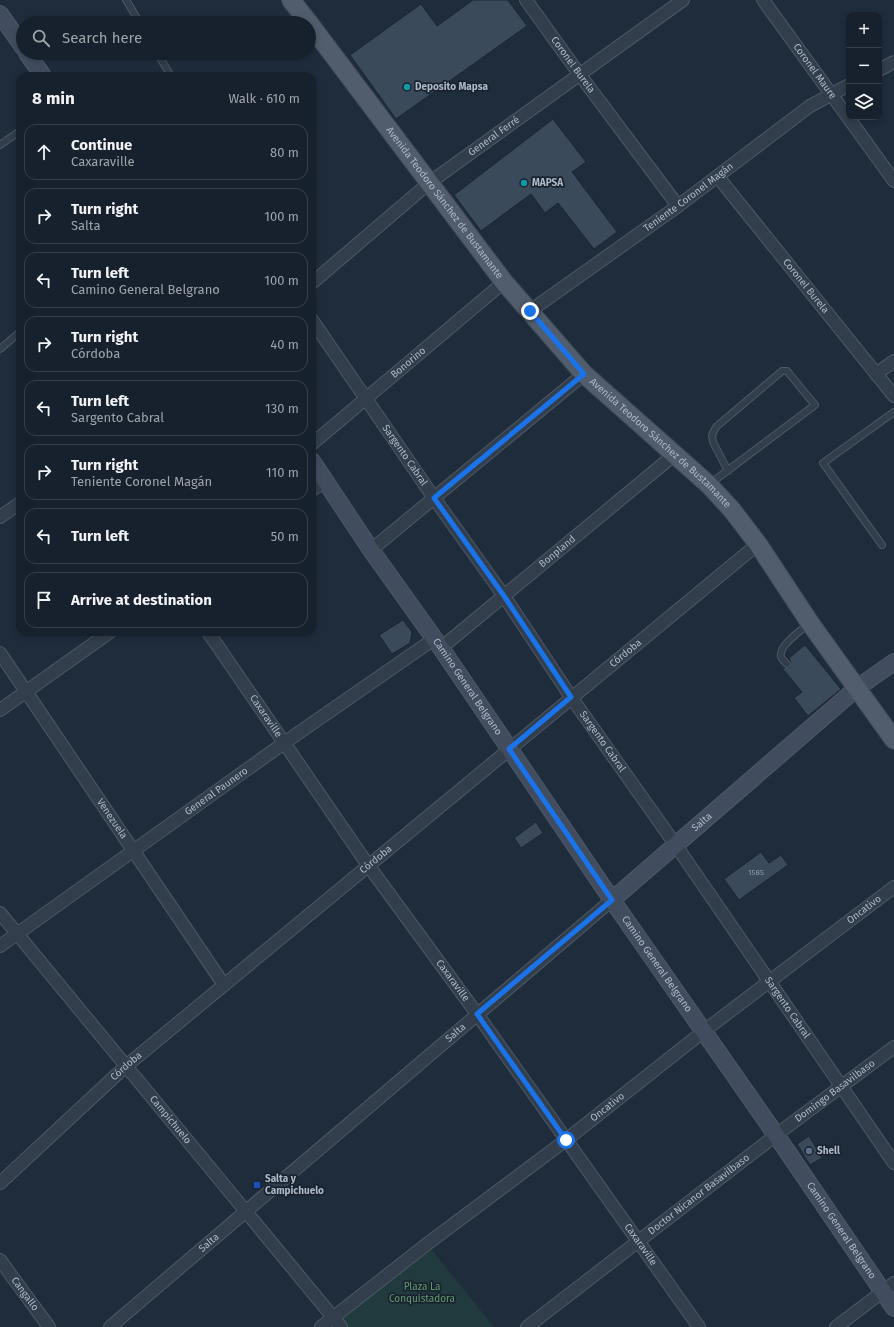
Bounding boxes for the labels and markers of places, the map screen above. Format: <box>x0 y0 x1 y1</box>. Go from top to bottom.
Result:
place label: Deposito Mapsa <box>415 81 488 93</box>
marker: Deposito Mapsa <box>402 82 412 92</box>
place label: MAPSA <box>532 177 564 189</box>
marker: MAPSA <box>519 178 529 188</box>
place label: Shell <box>817 1145 840 1157</box>
marker: Shell <box>804 1146 814 1156</box>
place label: Salta y Campichuelo <box>265 1173 324 1197</box>
marker: Salta y Campichuelo <box>252 1180 262 1190</box>

